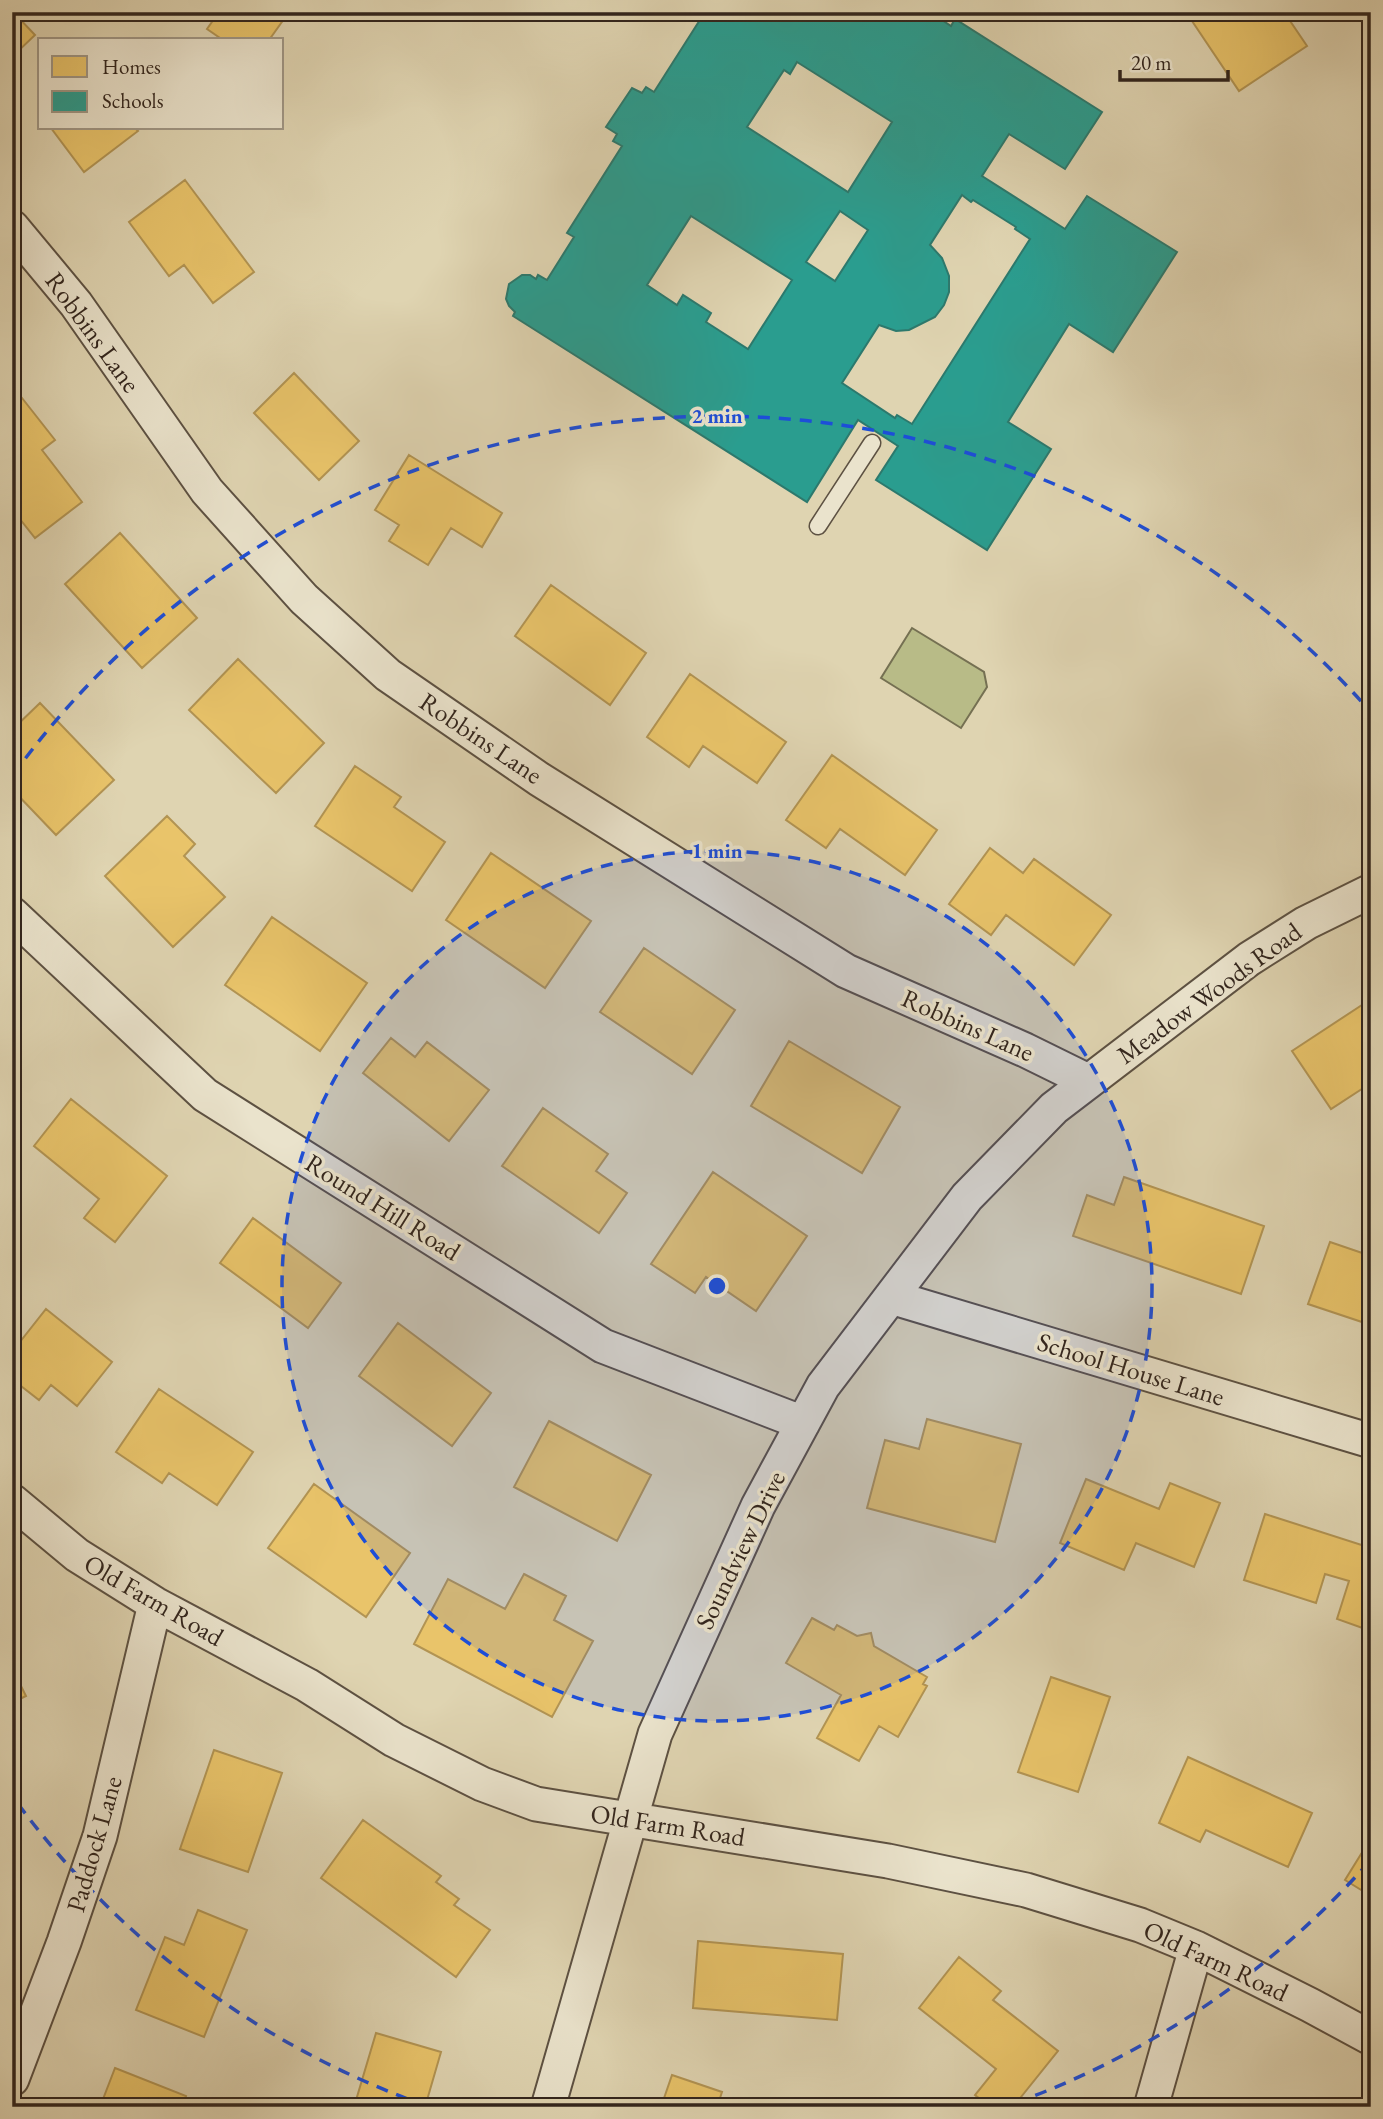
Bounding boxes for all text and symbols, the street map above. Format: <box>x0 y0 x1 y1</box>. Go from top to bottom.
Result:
legend <box>38 38 284 130</box>
scale bar <box>1120 38 1229 82</box>
text: 20 m <box>1131 49 1172 76</box>
text: Homes <box>102 53 161 80</box>
text: Schools <box>102 87 164 114</box>
street label: Robbins Lane <box>38 265 148 399</box>
text: 2 min <box>691 402 743 429</box>
street label: Robbins Lane <box>413 684 549 792</box>
text: 1 min <box>691 837 743 864</box>
street label: Meadow Woods Road <box>1110 914 1309 1071</box>
street label: Robbins Lane <box>897 981 1039 1069</box>
street label: Round Hill Road <box>299 1146 468 1269</box>
centre of rings <box>705 1274 729 1298</box>
street label: School House Lane <box>1033 1324 1229 1414</box>
street label: Soundview Drive <box>687 1465 793 1635</box>
street label: Old Farm Road <box>78 1546 231 1654</box>
street label: Paddock Lane <box>58 1772 130 1916</box>
street label: Old Farm Road <box>588 1796 748 1854</box>
street label: Old Farm Road <box>1138 1913 1295 2010</box>

